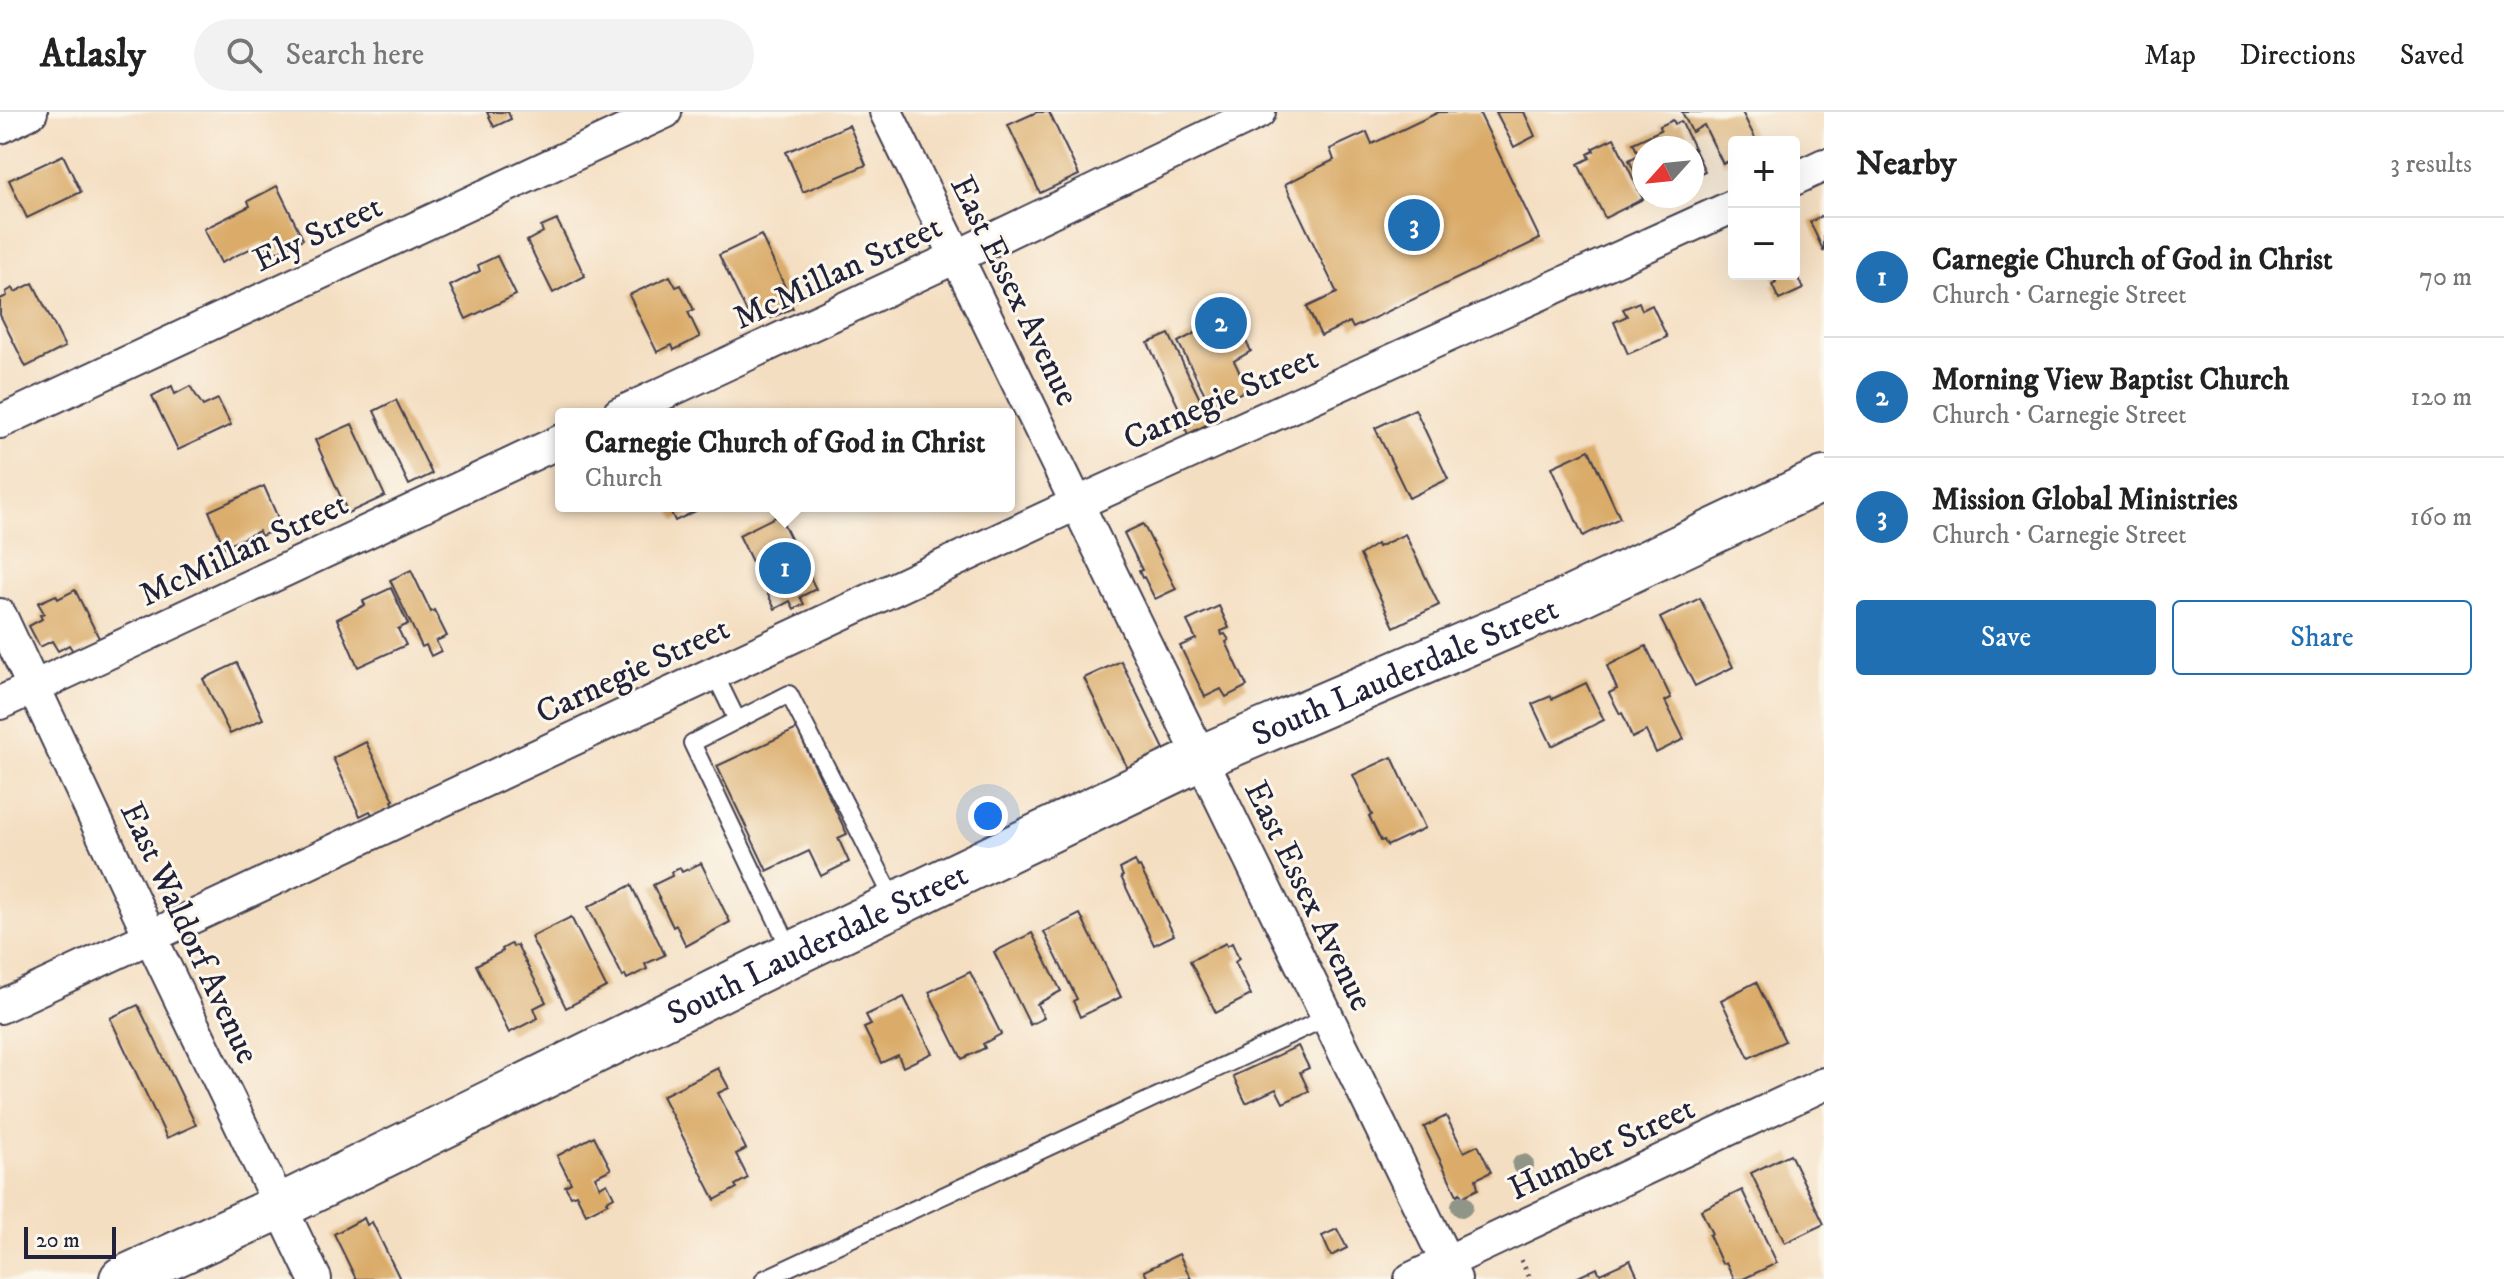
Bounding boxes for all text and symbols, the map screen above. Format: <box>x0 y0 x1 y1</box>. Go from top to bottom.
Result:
search box <box>194 19 754 91</box>
text: Atlasly <box>40 31 146 79</box>
icon: search <box>222 33 266 77</box>
text: Search here <box>286 37 424 74</box>
text: Map <box>2144 38 2196 73</box>
text: Directions <box>2240 38 2356 73</box>
text: Saved <box>2400 38 2464 73</box>
north arrow <box>1632 136 1704 208</box>
map controls <box>1728 136 1800 280</box>
button: + <box>1728 136 1800 208</box>
text: Nearby <box>1856 143 1957 185</box>
text: 3 results <box>2390 148 2472 181</box>
street label: East Essex Avenue <box>940 169 1088 413</box>
street label: Ely Street <box>247 186 389 282</box>
pin: 3 <box>1388 195 1440 255</box>
street label: McMillan Street <box>727 206 949 339</box>
button: − <box>1728 208 1800 280</box>
text: Carnegie Church of God in Christ <box>1932 242 2333 279</box>
text: 1 <box>1877 261 1887 294</box>
text: 70 m <box>2419 261 2472 294</box>
text: Church · Carnegie Street <box>1932 279 2187 312</box>
pin: 2 <box>1195 293 1247 353</box>
street label: Carnegie Street <box>1117 337 1325 460</box>
text: Morning View Baptist Church <box>1932 362 2289 399</box>
text: 2 <box>1876 381 1888 414</box>
text: 120 m <box>2411 381 2472 414</box>
text: Church · Carnegie Street <box>1932 399 2187 432</box>
popup <box>555 408 1015 512</box>
text: Carnegie Church of God in Christ <box>585 425 985 462</box>
text: Church <box>585 462 662 495</box>
text: Mission Global Ministries <box>1932 482 2238 519</box>
street label: McMillan Street <box>133 483 355 616</box>
text: 3 <box>1877 501 1887 534</box>
text: 160 m <box>2410 501 2472 534</box>
text: Church · Carnegie Street <box>1932 519 2187 552</box>
pin: 1 <box>759 538 811 598</box>
street label: South Lauderdale Street <box>1246 588 1565 756</box>
button: Save <box>1856 600 2156 675</box>
button: Share <box>2172 600 2472 675</box>
street label: Carnegie Street <box>529 608 736 734</box>
street label: East Essex Avenue <box>1234 774 1382 1018</box>
street label: East Waldorf Avenue <box>110 795 268 1070</box>
your location <box>968 796 1008 836</box>
street label: South Lauderdale Street <box>660 854 975 1035</box>
street label: Humber Street <box>1502 1087 1702 1210</box>
scale bar <box>24 1223 116 1259</box>
text: 20 m <box>36 1227 80 1254</box>

